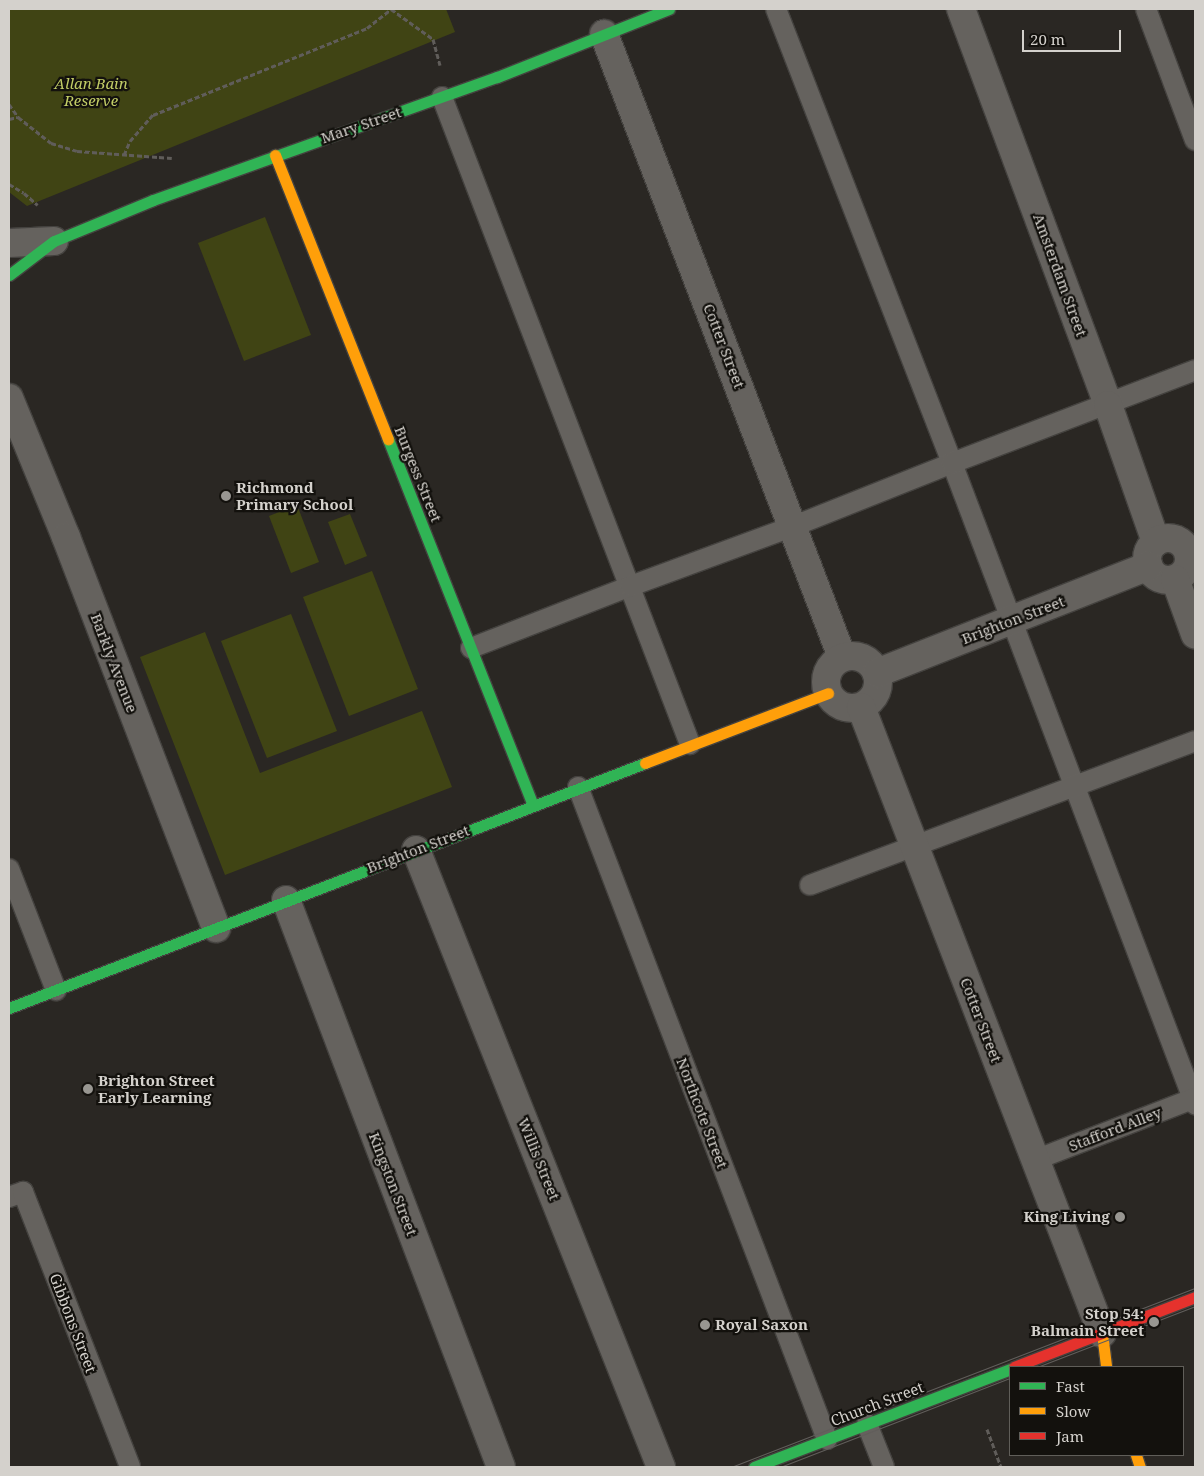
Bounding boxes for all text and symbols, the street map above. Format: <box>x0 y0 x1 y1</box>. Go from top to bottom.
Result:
scale bar <box>1024 20 1123 52</box>
text: 20 m <box>1030 29 1065 49</box>
park label: Allan Bain Reserve <box>54 74 128 109</box>
street label: Mary Street <box>318 103 404 147</box>
street label: Amsterdam Street <box>1029 211 1091 339</box>
street label: Cotter Street <box>700 301 748 391</box>
street label: Burgess Street <box>391 423 445 525</box>
place label: Richmond Primary School <box>236 478 353 513</box>
marker: Richmond Primary School <box>220 490 232 502</box>
street label: Brighton Street <box>959 592 1067 648</box>
street label: Barkly Avenue <box>87 611 141 715</box>
street label: Brighton Street <box>364 821 472 877</box>
street label: Cotter Street <box>957 975 1005 1065</box>
street label: Northcote Street <box>673 1055 731 1171</box>
place label: Brighton Street Early Learning <box>98 1071 215 1106</box>
marker: Brighton Street Early Learning <box>82 1083 94 1095</box>
street label: Stafford Alley <box>1066 1103 1164 1155</box>
street label: Willis Street <box>514 1115 564 1203</box>
street label: Kingston Street <box>365 1130 421 1238</box>
place label: King Living <box>1024 1208 1110 1226</box>
marker: King Living <box>1114 1211 1126 1223</box>
street label: Gibbons Street <box>46 1271 100 1375</box>
place label: Stop 54: Balmain Street <box>1031 1304 1144 1339</box>
place label: Royal Saxon <box>715 1316 808 1334</box>
marker: Stop 54: Balmain Street <box>1148 1316 1160 1328</box>
marker: Royal Saxon <box>699 1319 711 1331</box>
legend <box>1009 1366 1184 1456</box>
text: Fast <box>1056 1376 1085 1396</box>
street label: Church Street <box>828 1378 926 1430</box>
text: Slow <box>1056 1401 1090 1421</box>
text: Jam <box>1056 1426 1084 1446</box>

